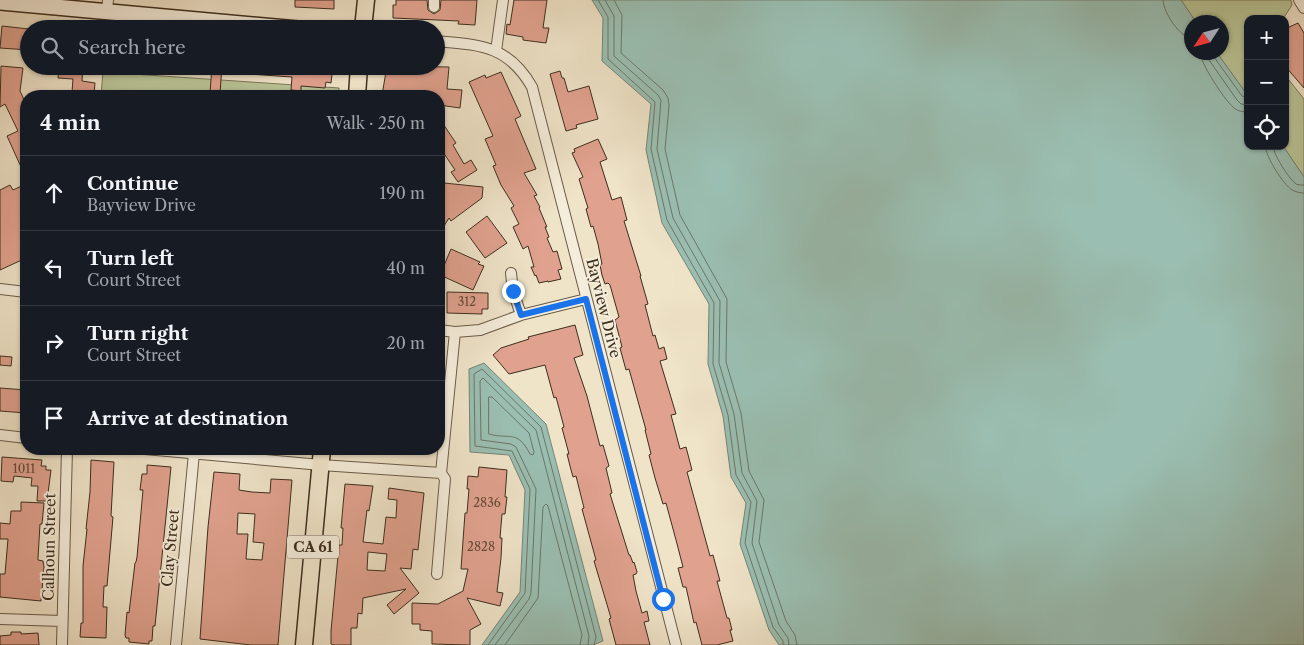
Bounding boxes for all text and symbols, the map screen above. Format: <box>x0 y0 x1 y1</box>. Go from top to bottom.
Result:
north arrow <box>1184 15 1229 60</box>
map controls <box>1244 15 1289 150</box>
button: + <box>1244 15 1289 60</box>
search box <box>20 20 445 75</box>
icon: search <box>38 34 66 62</box>
text: Search here <box>78 36 186 59</box>
button: − <box>1244 60 1289 105</box>
button: locate <box>1244 105 1289 150</box>
text: 4 min <box>40 110 101 135</box>
text: Walk · 250 m <box>327 113 425 133</box>
text: Continue <box>87 172 179 195</box>
icon: ahead <box>40 179 68 207</box>
text: 190 m <box>380 183 425 203</box>
text: Bayview Drive <box>87 195 196 215</box>
text: Turn left <box>87 247 174 270</box>
icon: left <box>40 254 68 282</box>
street label: Bayview Drive <box>582 256 626 360</box>
text: 40 m <box>386 258 425 278</box>
text: Court Street <box>87 270 181 290</box>
route end <box>502 280 525 303</box>
house number: 312 <box>458 294 476 309</box>
text: Turn right <box>87 322 188 345</box>
icon: right <box>40 329 68 357</box>
text: 20 m <box>386 333 425 353</box>
text: Court Street <box>87 345 181 365</box>
icon: arrive <box>40 404 68 432</box>
text: Arrive at destination <box>87 407 288 430</box>
house number: 1011 <box>13 461 35 476</box>
street label: Calhoun Street <box>39 492 59 601</box>
house number: 2836 <box>473 495 501 510</box>
street label: Clay Street <box>157 508 183 588</box>
road number: CA 61 <box>287 536 339 558</box>
house number: 2828 <box>467 539 495 554</box>
route start <box>652 588 675 611</box>

